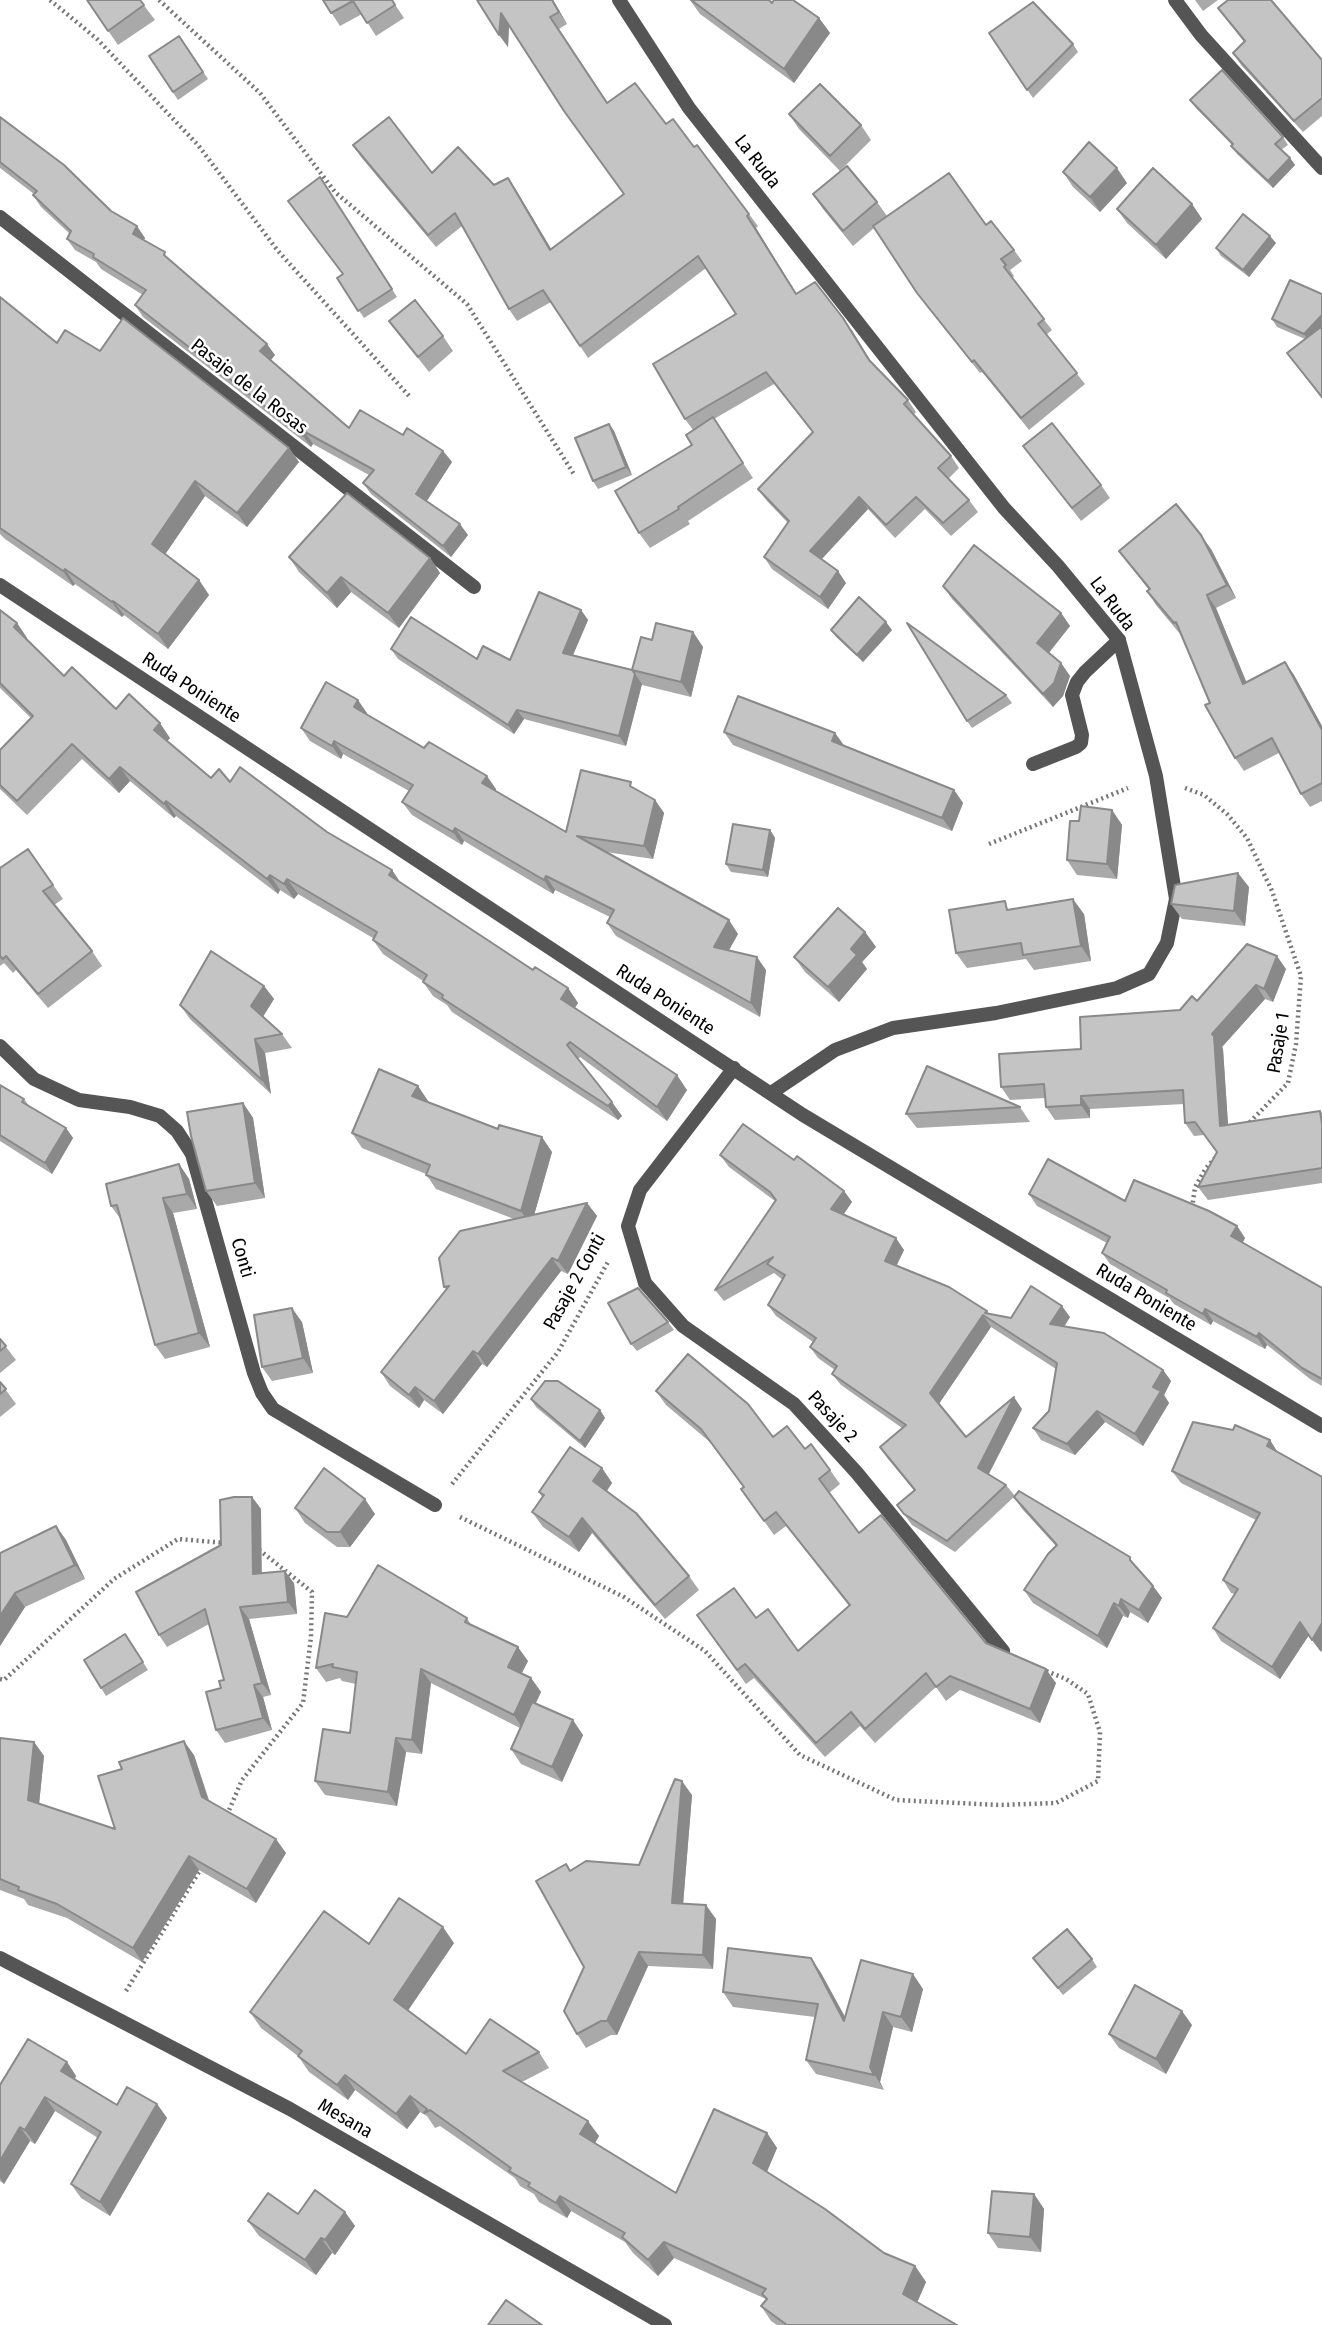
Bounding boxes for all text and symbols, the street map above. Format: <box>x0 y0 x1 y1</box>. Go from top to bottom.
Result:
street label: La Ruda <box>729 131 785 193</box>
street label: Pasaje de la Rosas <box>186 334 312 440</box>
street label: La Ruda <box>1084 572 1140 636</box>
street label: Ruda Poniente <box>137 648 245 728</box>
street label: Ruda Poniente <box>611 960 719 1040</box>
street label: Pasaje 1 <box>1263 1011 1295 1075</box>
street label: Pasaje 2 Conti <box>539 1230 611 1334</box>
street label: Conti <box>225 1235 259 1281</box>
street label: Ruda Poniente <box>1092 1259 1200 1337</box>
street label: Pasaje 2 <box>802 1386 862 1448</box>
street label: Mesana <box>314 2094 376 2144</box>

